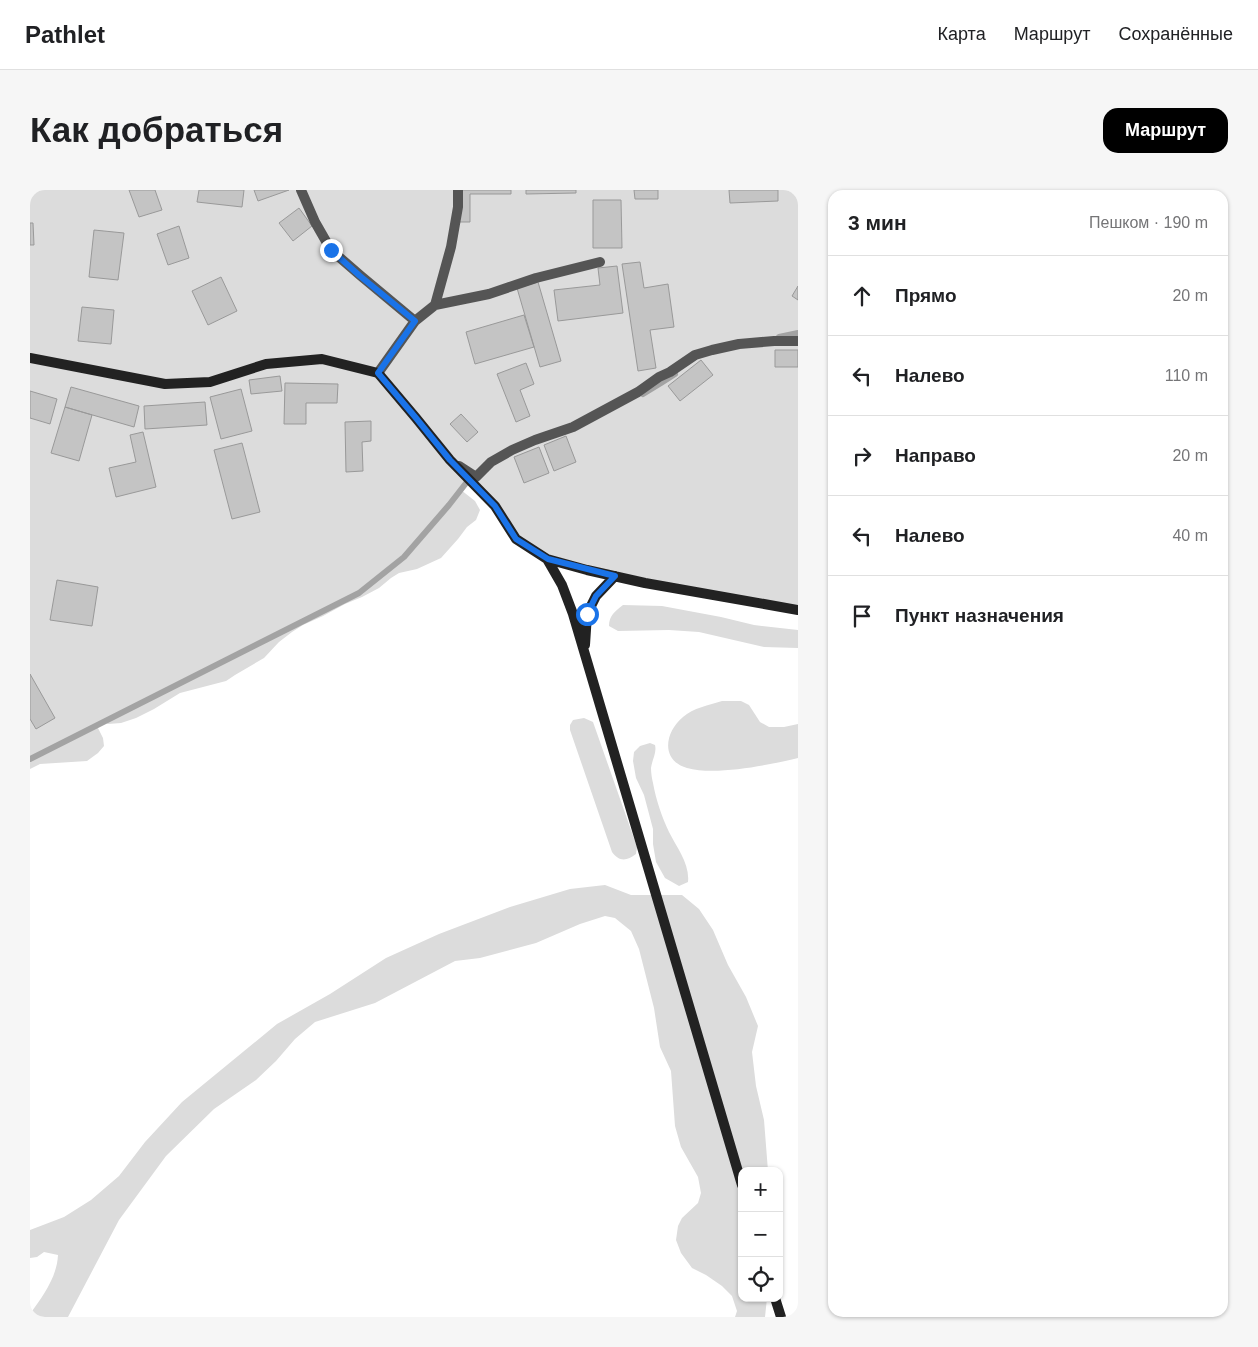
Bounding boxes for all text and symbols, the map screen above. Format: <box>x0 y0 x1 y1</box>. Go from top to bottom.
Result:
text: Pathlet <box>25 21 105 48</box>
text: Карта <box>938 24 986 44</box>
text: Маршрут <box>1014 24 1090 44</box>
text: Сохранённые <box>1118 24 1233 44</box>
button: Маршрут <box>1103 108 1228 153</box>
text: Как добраться <box>30 110 283 149</box>
text: 3 мин <box>848 211 907 234</box>
text: Пешком · 190 m <box>1089 214 1208 231</box>
route end <box>320 239 343 262</box>
icon: ahead <box>848 282 876 310</box>
text: Прямо <box>895 285 957 306</box>
text: 20 m <box>1172 287 1208 304</box>
icon: left <box>848 362 876 390</box>
text: Налево <box>895 365 965 386</box>
text: 110 m <box>1165 367 1208 384</box>
icon: right <box>848 442 876 470</box>
text: Направо <box>895 445 976 466</box>
text: 20 m <box>1172 447 1208 464</box>
icon: left <box>848 522 876 550</box>
text: Налево <box>895 525 965 546</box>
text: 40 m <box>1172 527 1208 544</box>
icon: arrive <box>848 602 876 630</box>
route start <box>576 603 599 626</box>
text: Пункт назначения <box>895 605 1064 626</box>
map controls <box>738 1167 783 1302</box>
button: + <box>738 1167 783 1212</box>
button: − <box>738 1212 783 1257</box>
button: locate <box>738 1257 783 1302</box>

